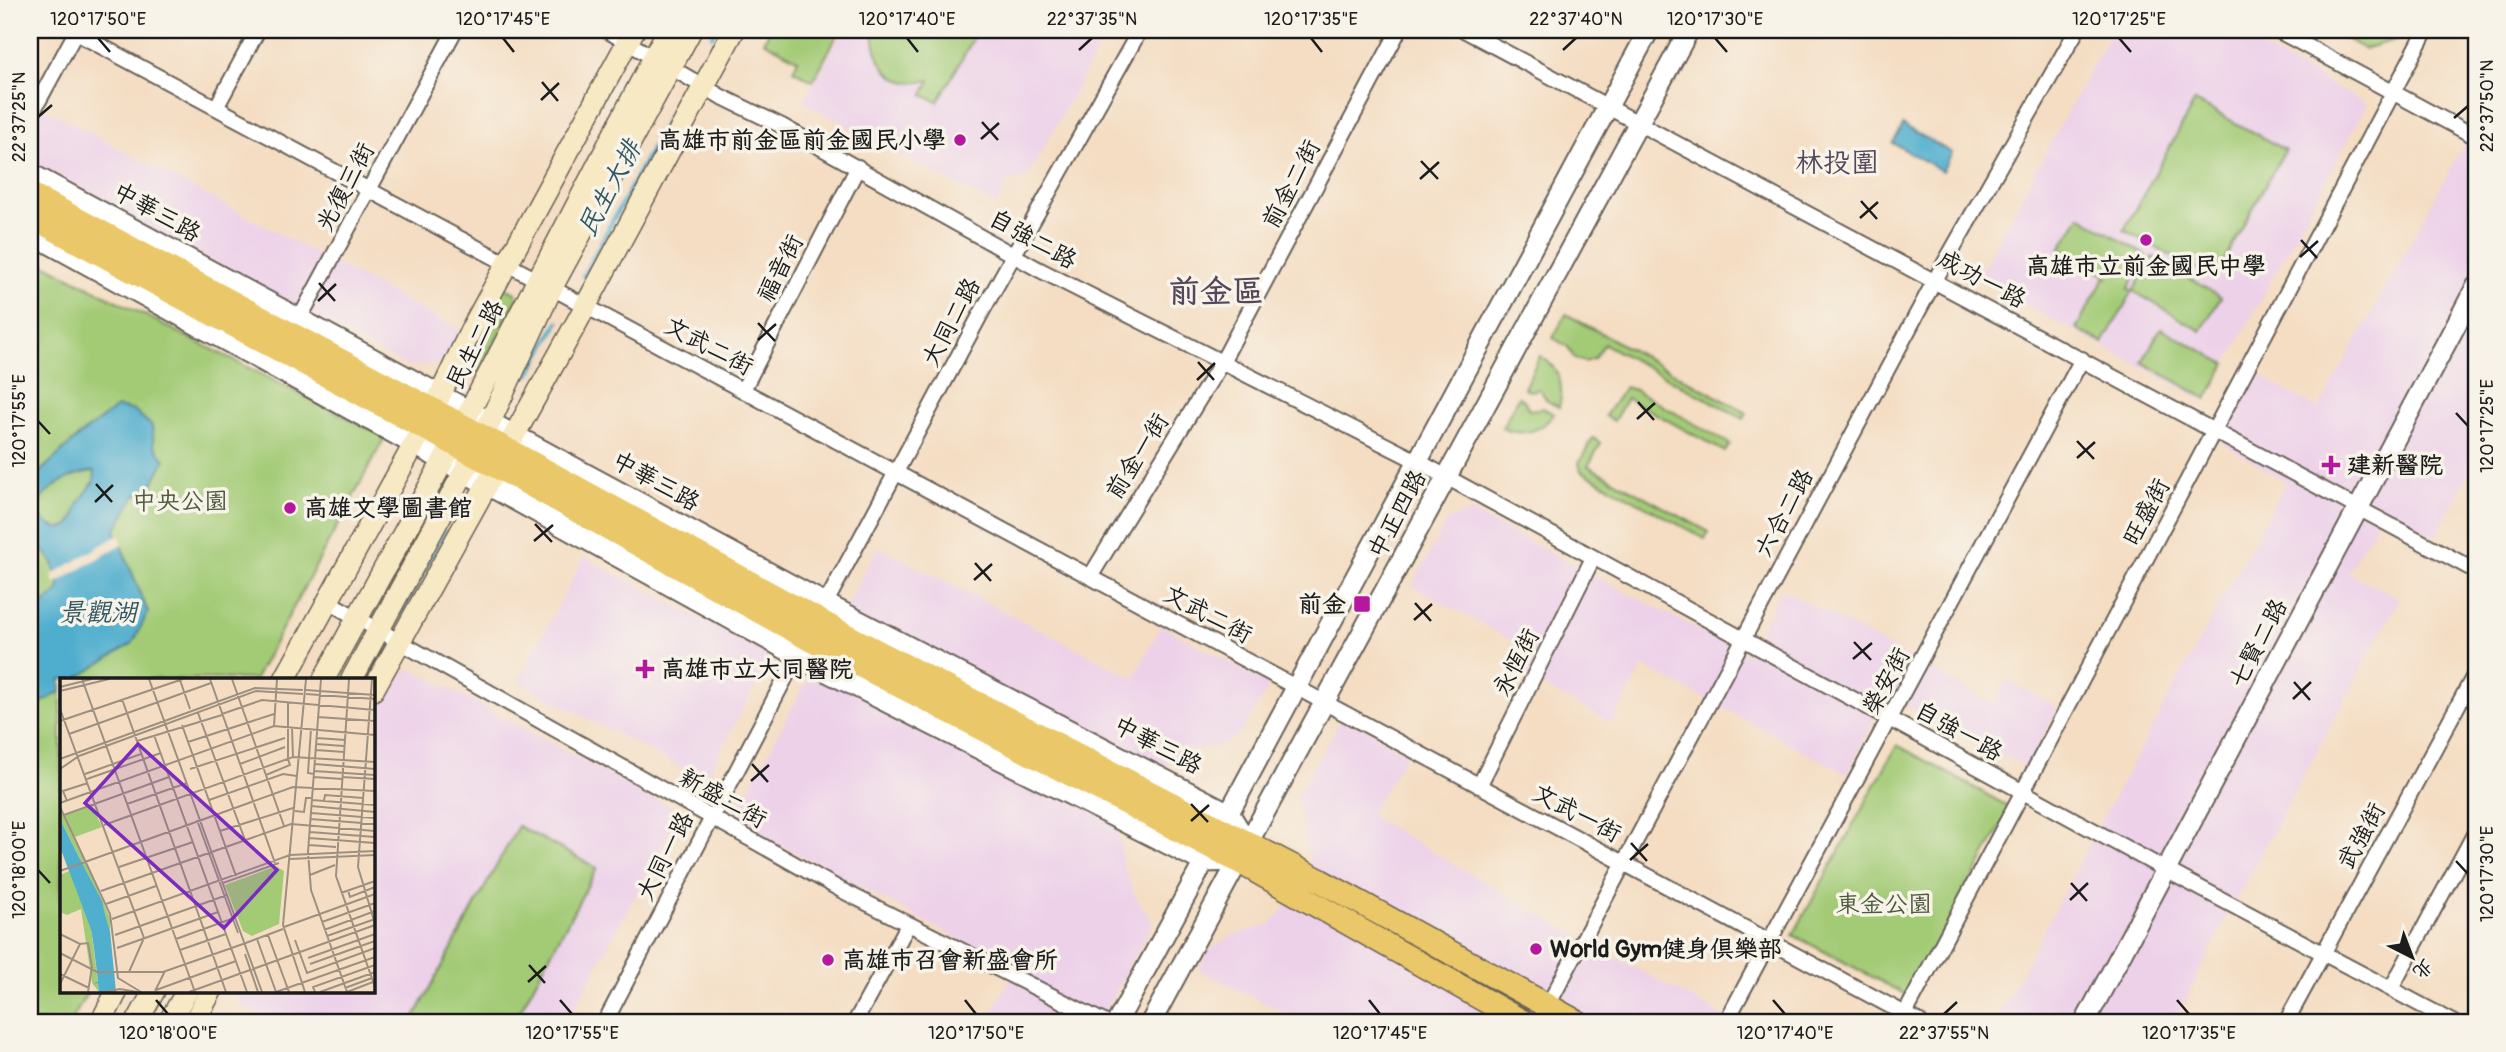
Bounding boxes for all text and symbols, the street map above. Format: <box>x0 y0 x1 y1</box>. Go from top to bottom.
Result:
text: 120°17'50"E <box>50 8 146 31</box>
text: 120°17'45"E <box>456 8 550 31</box>
text: 120°17'40"E <box>859 8 955 31</box>
text: 22°37'35"N <box>1047 8 1137 31</box>
text: 120°17'35"E <box>1264 8 1358 31</box>
text: 22°37'40"N <box>1529 8 1623 31</box>
text: 120°17'30"E <box>1667 8 1763 31</box>
text: 120°17'25"E <box>2072 8 2166 31</box>
text: 22°37'50"N <box>2476 60 2499 152</box>
text: 22°37'25"N <box>8 72 31 162</box>
place label: 高雄市前金區前金國民小學 <box>658 126 946 155</box>
marker: 高雄市前金區前金國民小學 <box>952 132 968 148</box>
water label: 民生大排 <box>571 133 649 242</box>
street label: 前金二街 <box>1256 135 1327 233</box>
street label: 光復三街 <box>310 138 381 236</box>
district label: 林投圍 <box>1795 146 1879 181</box>
street label: 中華三路 <box>108 176 206 248</box>
street label: 自強二路 <box>984 203 1082 275</box>
street label: 福音街 <box>751 230 810 307</box>
marker: 高雄市立前金國民中學 <box>2138 232 2154 248</box>
street label: 成功一路 <box>1933 244 2031 315</box>
place label: 高雄市立前金國民中學 <box>2026 252 2266 281</box>
district label: 前金區 <box>1168 272 1264 312</box>
street label: 大同二路 <box>916 273 987 371</box>
street label: 民生二路 <box>441 295 510 394</box>
street label: 文武二街 <box>660 311 758 382</box>
text: 120°17'55"E <box>8 374 31 468</box>
text: 120°17'25"E <box>2476 379 2499 473</box>
street label: 前金一街 <box>1100 408 1175 505</box>
street label: 中華三路 <box>607 445 705 517</box>
place label: 建新醫院 <box>2347 451 2443 480</box>
marker: 建新醫院 <box>2321 455 2341 475</box>
street label: 六合二路 <box>1749 464 1820 562</box>
street label: 中正四路 <box>1362 465 1433 563</box>
street label: 旺盛街 <box>2117 474 2176 551</box>
park label: 中央公園 <box>132 487 228 516</box>
place label: 高雄文學圖書館 <box>304 494 472 523</box>
marker: 高雄文學圖書館 <box>282 500 298 516</box>
street label: 文武二街 <box>1159 579 1257 650</box>
place label: 前金 <box>1298 590 1346 619</box>
marker: 前金 <box>1352 594 1372 614</box>
street label: 七賢二路 <box>2223 594 2294 692</box>
water label: 景觀湖 <box>59 597 140 629</box>
street label: 永恆街 <box>1487 624 1546 701</box>
street label: 榮安街 <box>1857 643 1916 720</box>
place label: 高雄市立大同醫院 <box>661 655 853 684</box>
marker: 高雄市立大同醫院 <box>635 659 655 679</box>
inset map <box>60 678 374 992</box>
street label: 自強一路 <box>1910 695 2008 767</box>
street label: 中華三路 <box>1109 710 1207 781</box>
street label: 新盛二街 <box>674 762 772 834</box>
street label: 文武一街 <box>1528 778 1626 849</box>
street label: 武強街 <box>2331 798 2392 875</box>
street label: 大同一路 <box>631 807 700 906</box>
text: 120°18'00"E <box>8 821 31 919</box>
text: 120°17'30"E <box>2476 826 2499 922</box>
park label: 東金公園 <box>1836 890 1932 919</box>
north arrow <box>2376 922 2446 992</box>
place label: World Gym健身俱樂部 <box>1550 935 1782 964</box>
marker: World Gym健身俱樂部 <box>1528 941 1544 957</box>
place label: 高雄市召會新盛會所 <box>842 946 1058 975</box>
marker: 高雄市召會新盛會所 <box>820 952 836 968</box>
text: 北 <box>2408 954 2438 984</box>
text: 120°18'00"E <box>119 1022 217 1045</box>
text: 120°17'55"E <box>525 1022 619 1045</box>
text: 120°17'50"E <box>928 1022 1024 1045</box>
text: 120°17'45"E <box>1333 1022 1427 1045</box>
text: 120°17'40"E <box>1737 1022 1833 1045</box>
text: 22°37'55"N <box>1899 1022 1989 1045</box>
text: 120°17'35"E <box>2142 1022 2236 1045</box>

